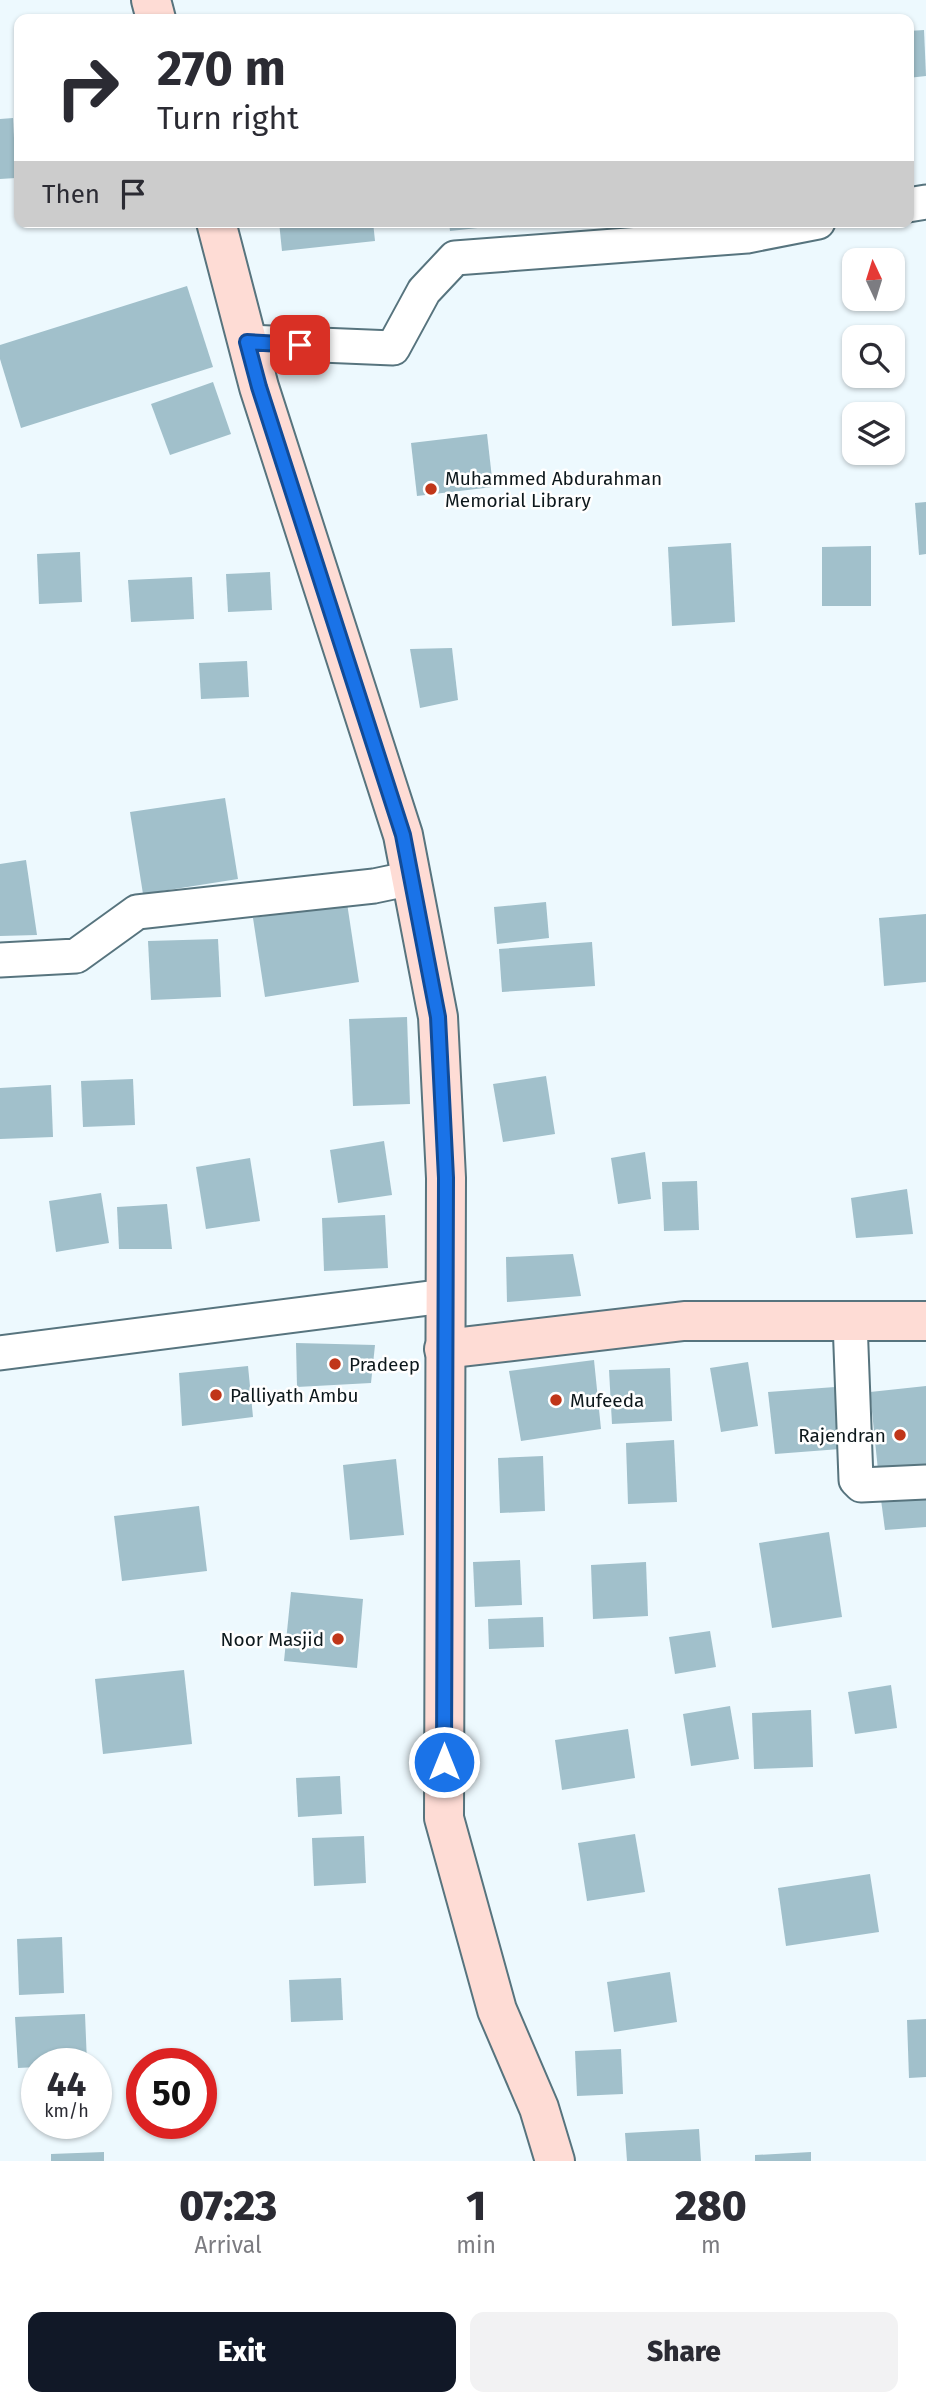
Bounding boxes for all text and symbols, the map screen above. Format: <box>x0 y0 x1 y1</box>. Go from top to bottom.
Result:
text: 270 m <box>157 39 286 98</box>
icon: right <box>42 42 133 133</box>
text: Turn right <box>157 99 299 137</box>
icon: arrive <box>114 175 152 213</box>
text: Then <box>42 179 100 210</box>
north arrow <box>842 248 905 312</box>
map controls <box>842 248 905 465</box>
pin <box>270 315 330 375</box>
button: search <box>842 325 905 388</box>
icon: arrive <box>281 326 319 364</box>
button: layers <box>842 402 905 465</box>
place label: Muhammed Abdurahman Memorial Library <box>445 467 662 512</box>
marker: Muhammed Abdurahman Memorial Library <box>423 481 439 497</box>
place label: Pradeep <box>349 1353 420 1376</box>
marker: Pradeep <box>327 1356 343 1372</box>
place label: Palliyath Ambu <box>230 1384 359 1407</box>
marker: Palliyath Ambu <box>208 1387 224 1403</box>
place label: Mufeeda <box>570 1389 644 1412</box>
marker: Mufeeda <box>548 1392 564 1408</box>
place label: Rajendran <box>798 1424 886 1447</box>
marker: Rajendran <box>892 1427 908 1443</box>
place label: Noor Masjid <box>221 1628 324 1651</box>
marker: Noor Masjid <box>330 1631 346 1647</box>
position arrow <box>407 1725 481 1799</box>
speed limit sign: 50 <box>126 2048 217 2139</box>
text: 44 <box>47 2063 86 2105</box>
text: km/h <box>44 2100 89 2122</box>
text: 07:23 <box>179 2181 277 2231</box>
text: 1 <box>466 2181 486 2231</box>
text: 280 <box>675 2181 747 2231</box>
text: Arrival <box>194 2231 262 2259</box>
text: min <box>456 2231 496 2259</box>
text: m <box>701 2231 721 2259</box>
button: Exit <box>28 2312 456 2392</box>
button: Share <box>470 2312 898 2392</box>

